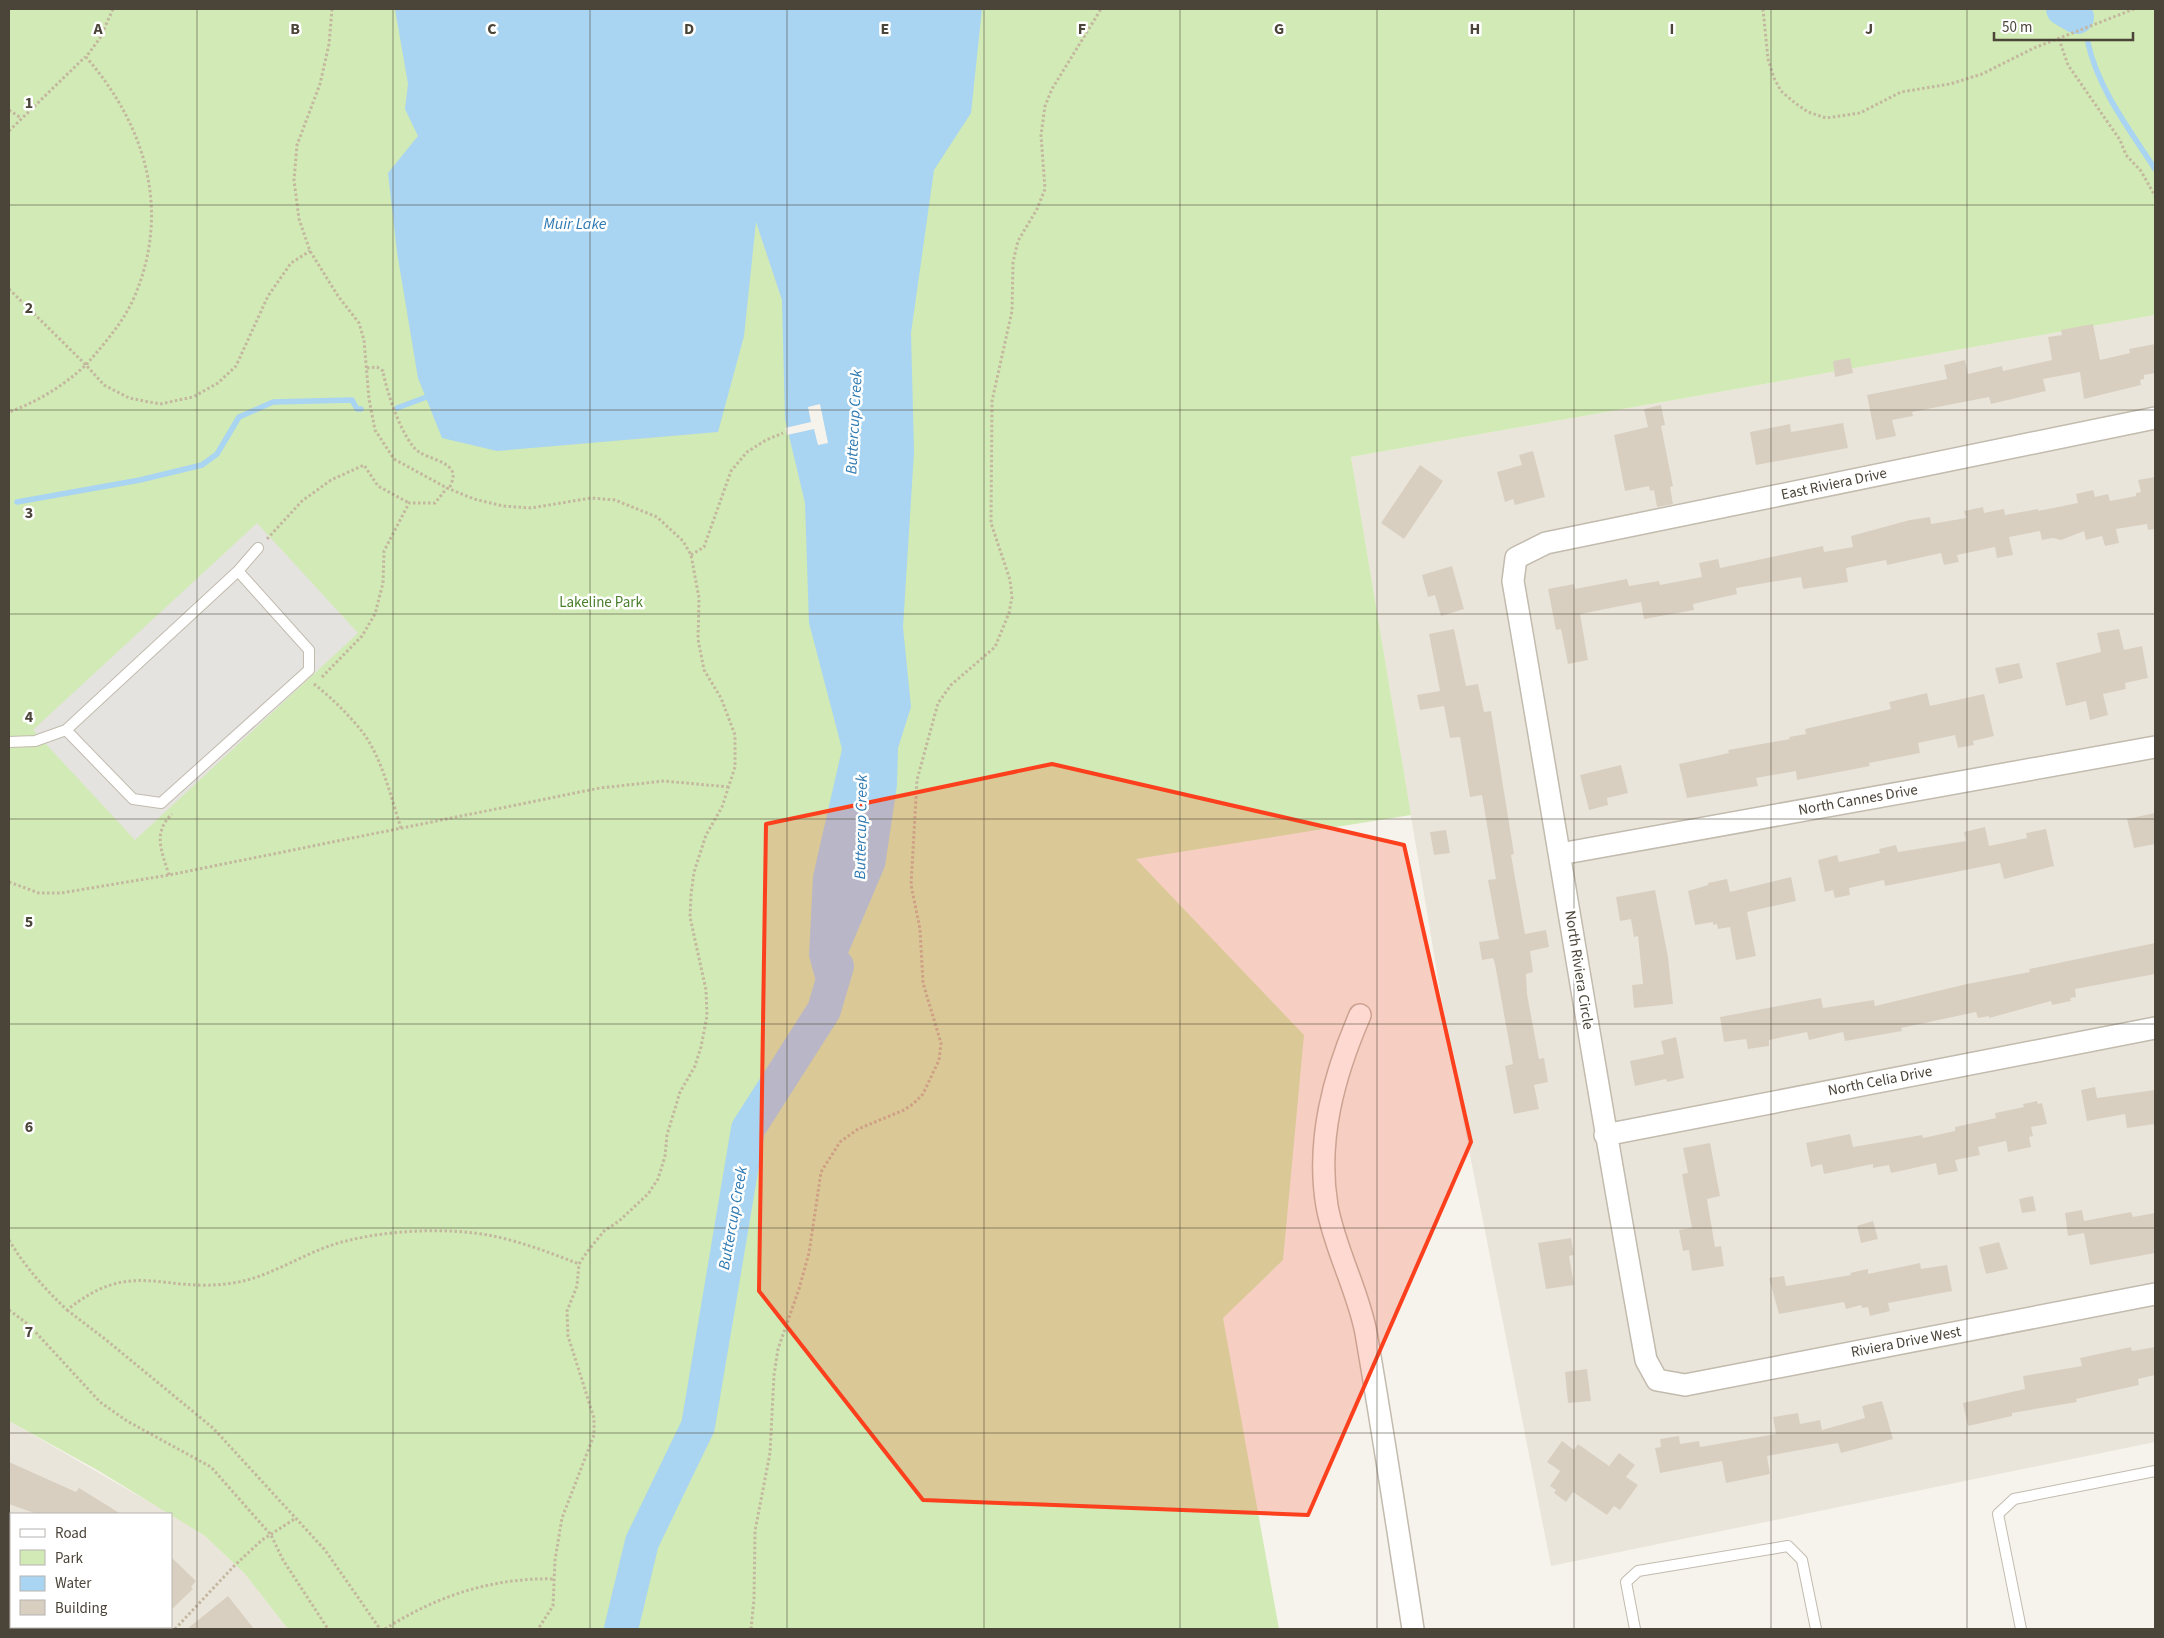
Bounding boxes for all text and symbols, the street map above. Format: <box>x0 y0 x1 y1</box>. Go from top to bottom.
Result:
scale bar <box>1994 10 2133 42</box>
text: 50 m <box>2002 17 2032 38</box>
text: A <box>92 18 103 40</box>
text: B <box>290 18 300 40</box>
text: C <box>487 18 497 40</box>
text: D <box>684 18 694 40</box>
text: E <box>881 18 889 40</box>
text: F <box>1078 18 1086 40</box>
text: G <box>1274 18 1284 40</box>
text: H <box>1470 18 1480 40</box>
text: I <box>1670 18 1674 40</box>
text: J <box>1865 18 1873 40</box>
text: 1 <box>25 92 33 114</box>
water label: Muir Lake <box>544 213 607 235</box>
text: 2 <box>25 297 33 319</box>
water label: Buttercup Creek <box>840 369 868 475</box>
street label: East Riviera Drive <box>1779 463 1889 505</box>
text: 3 <box>25 502 33 524</box>
park label: Lakeline Park <box>559 592 643 613</box>
text: 4 <box>25 706 34 728</box>
water label: Buttercup Creek <box>849 774 873 880</box>
street label: North Cannes Drive <box>1797 779 1919 821</box>
street label: North Riviera Circle <box>1559 909 1599 1031</box>
text: 5 <box>25 911 33 933</box>
street label: North Celia Drive <box>1826 1061 1934 1101</box>
text: 6 <box>25 1116 33 1138</box>
water label: Buttercup Creek <box>713 1164 753 1272</box>
text: 7 <box>25 1321 33 1343</box>
street label: Riviera Drive West <box>1849 1321 1963 1363</box>
legend <box>10 1513 172 1628</box>
text: Road <box>55 1523 87 1544</box>
text: Park <box>55 1548 84 1569</box>
text: Water <box>55 1573 92 1594</box>
text: Building <box>55 1598 108 1619</box>

